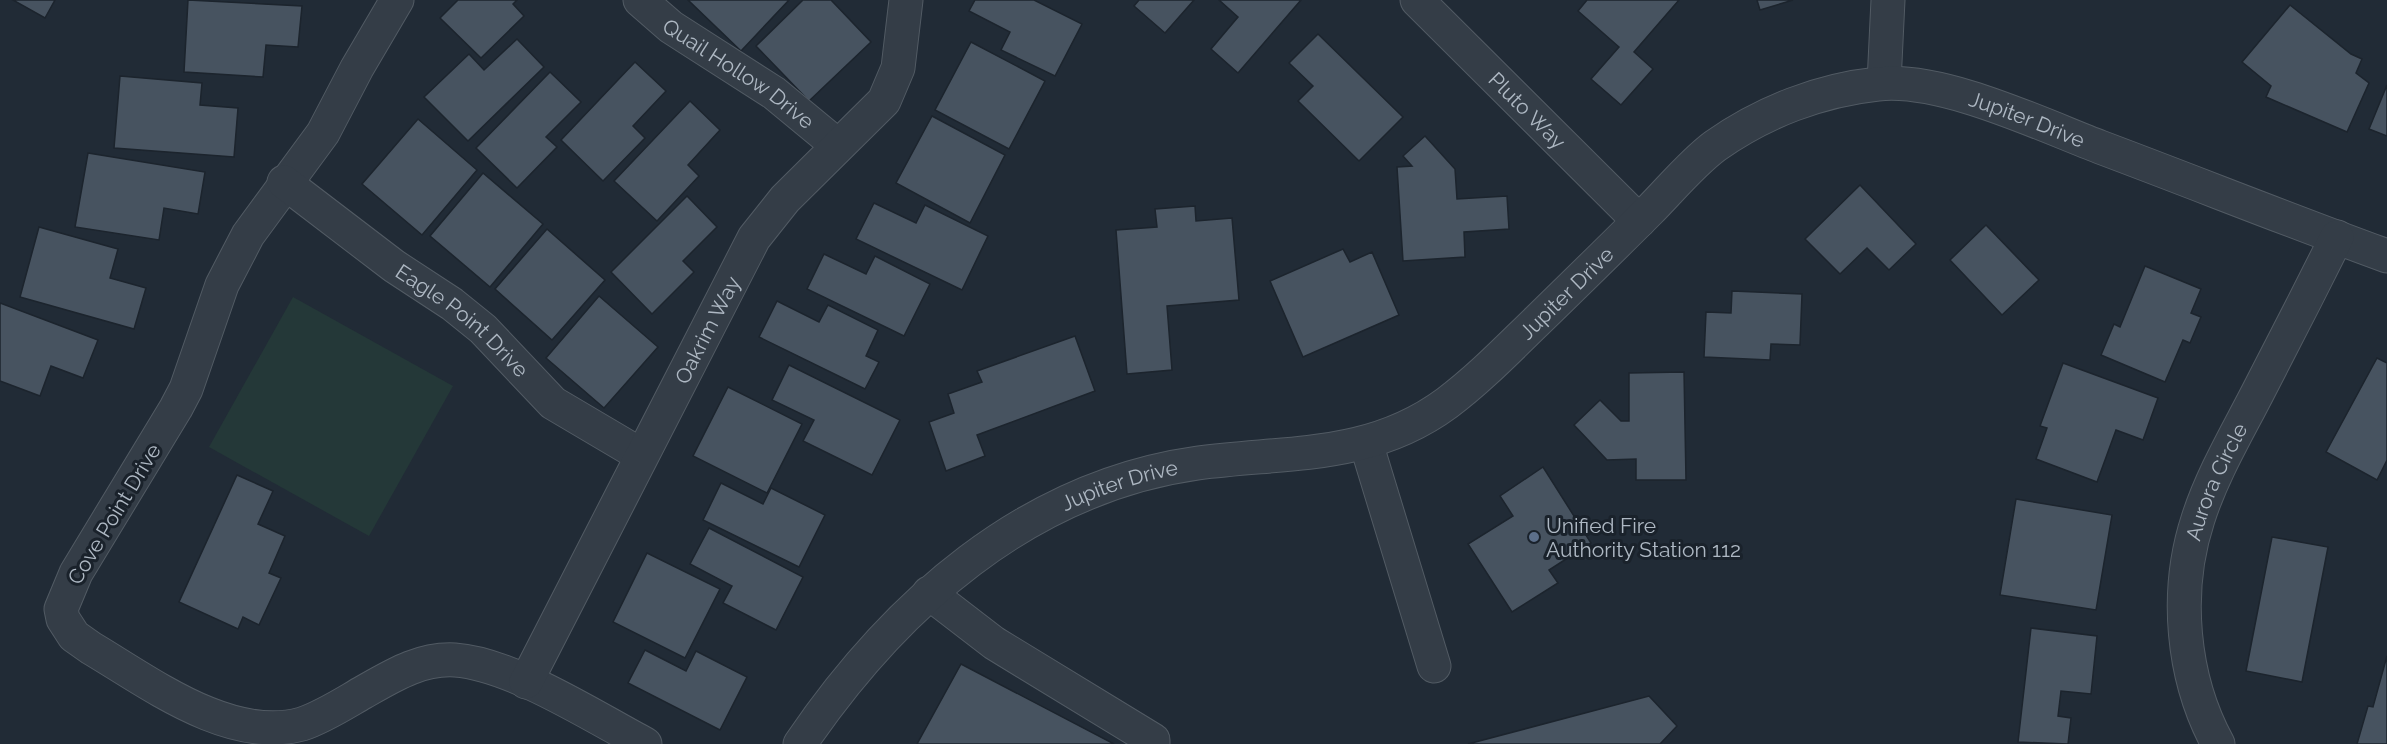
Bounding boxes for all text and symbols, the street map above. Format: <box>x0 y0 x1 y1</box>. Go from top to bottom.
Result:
street label: Quail Hollow Drive <box>658 13 819 134</box>
street label: Pluto Way <box>1484 66 1571 154</box>
street label: Jupiter Drive <box>1966 86 2089 152</box>
street label: Jupiter Drive <box>1514 241 1618 344</box>
street label: Eagle Point Drive <box>391 258 534 382</box>
street label: Oakrim Way <box>669 272 745 388</box>
street label: Aurora Circle <box>2180 418 2252 543</box>
street label: Cove Point Drive <box>62 439 166 589</box>
street label: Jupiter Drive <box>1057 454 1180 516</box>
place label: Unified Fire Authority Station 112 <box>1546 513 1741 562</box>
marker: Unified Fire Authority Station 112 <box>1527 530 1541 544</box>

